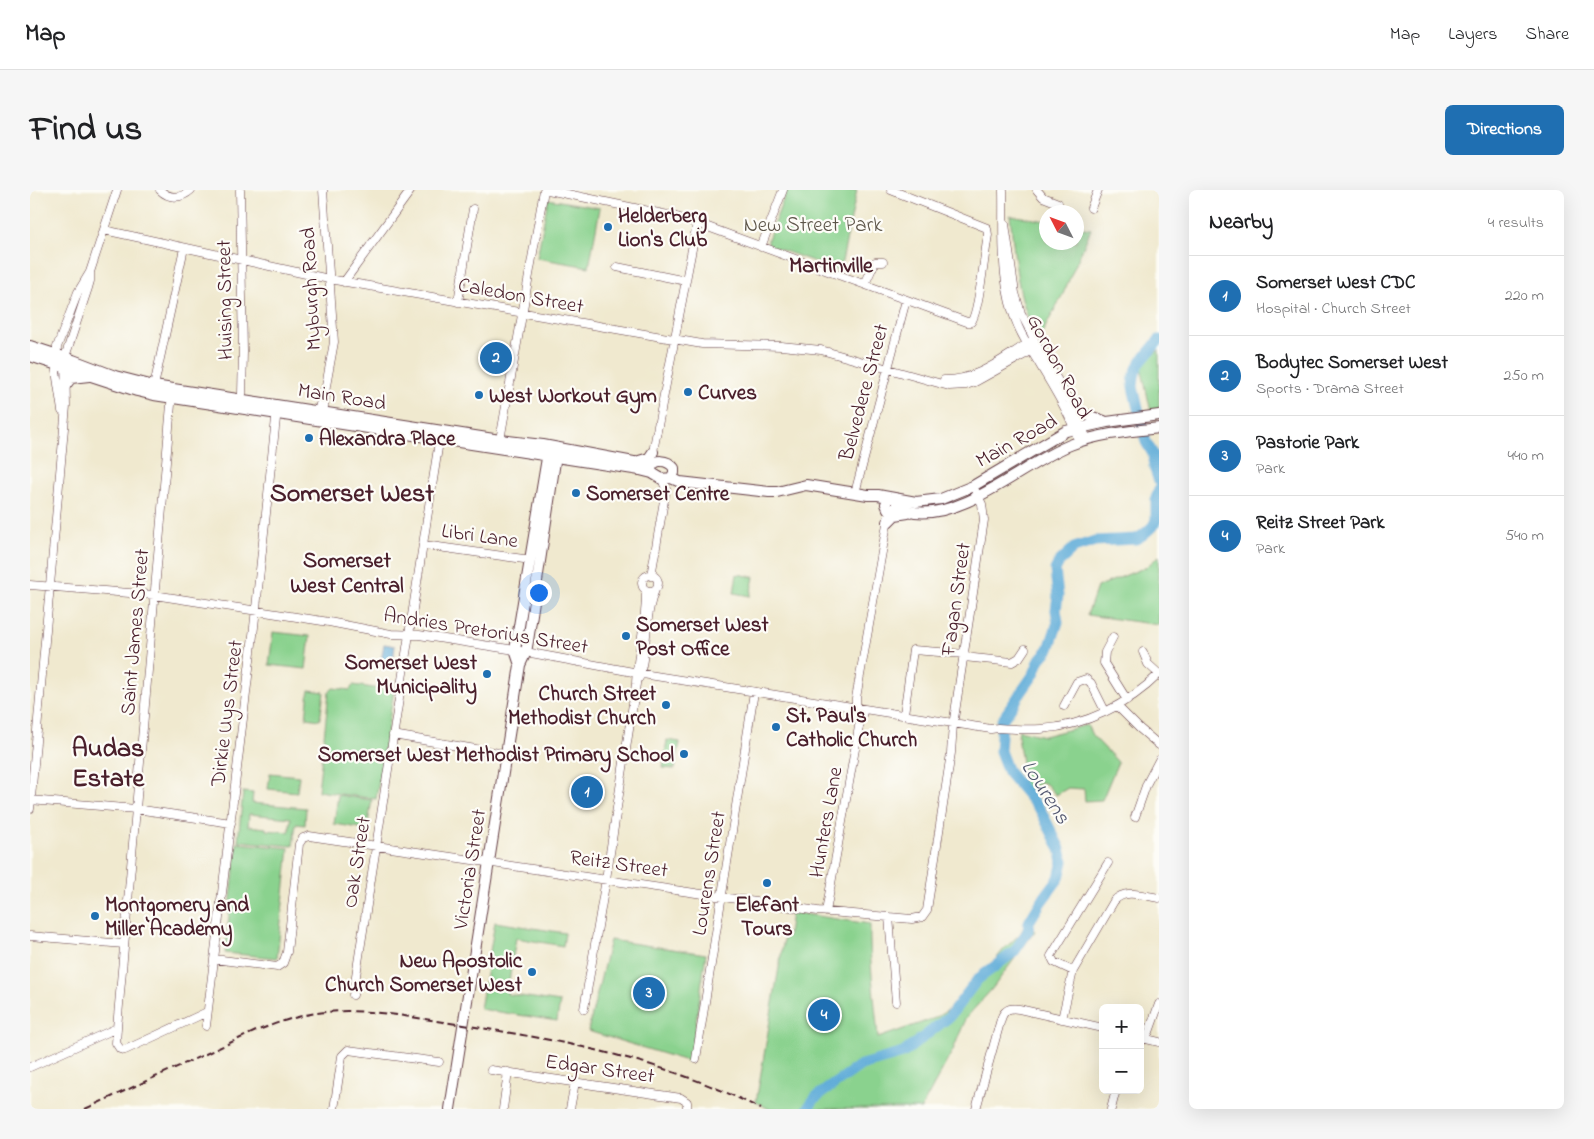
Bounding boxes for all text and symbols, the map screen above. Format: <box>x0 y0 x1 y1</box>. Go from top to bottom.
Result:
text: Map <box>25 17 66 52</box>
text: Map <box>1390 22 1420 48</box>
text: Layers <box>1448 22 1498 48</box>
text: Share <box>1526 22 1569 48</box>
text: Find us <box>30 105 142 156</box>
button: Directions <box>1445 105 1564 155</box>
place label: Helderberg Lion's Club <box>618 202 708 256</box>
north arrow <box>1039 205 1084 250</box>
text: Nearby <box>1209 208 1273 238</box>
park label: New Street Park <box>744 211 883 241</box>
text: 4 results <box>1488 211 1544 235</box>
marker: Helderberg Lion's Club <box>602 221 614 233</box>
street label: Myburgh Road <box>294 226 332 351</box>
street label: Huising Street <box>210 239 244 360</box>
district label: Martinville <box>789 251 874 283</box>
text: Somerset West CDC <box>1256 270 1415 297</box>
street label: Caledon Street <box>455 271 586 323</box>
text: 1 <box>1222 284 1228 308</box>
text: 220 m <box>1505 284 1544 308</box>
text: Hospital · Church Street <box>1256 297 1411 321</box>
street label: Gordon Road <box>1018 309 1098 425</box>
street label: Belvedere Street <box>832 321 898 465</box>
pin: 2 <box>480 339 512 377</box>
text: Bodytec Somerset West <box>1256 350 1448 377</box>
text: 2 <box>1221 364 1229 388</box>
text: 250 m <box>1504 364 1544 388</box>
street label: Main Road <box>295 376 388 420</box>
text: Sports · Drama Street <box>1256 377 1404 401</box>
place label: Curves <box>698 379 757 409</box>
place label: West Workout Gym <box>489 382 657 414</box>
marker: Curves <box>682 386 694 398</box>
marker: West Workout Gym <box>473 389 485 401</box>
street label: Main Road <box>971 407 1063 476</box>
place label: Alexandra Place <box>319 425 456 455</box>
text: Pastorie Park <box>1256 430 1359 457</box>
marker: Alexandra Place <box>303 432 315 444</box>
text: 3 <box>1222 444 1228 468</box>
text: 440 m <box>1507 444 1544 468</box>
text: Park <box>1256 457 1285 481</box>
district label: Somerset West <box>270 476 434 514</box>
place label: Somerset Centre <box>586 480 730 510</box>
marker: Somerset Centre <box>570 487 582 499</box>
text: Reitz Street Park <box>1256 510 1385 537</box>
street label: Libri Lane <box>439 517 521 557</box>
text: 4 <box>1222 524 1228 548</box>
text: 540 m <box>1505 524 1544 548</box>
text: Park <box>1256 537 1285 561</box>
street label: Fagan Street <box>934 541 982 659</box>
district label: Somerset West Central <box>290 546 404 603</box>
street label: Saint James Street <box>114 547 158 717</box>
your location <box>526 580 552 606</box>
street label: Andries Pretorius Street <box>381 601 590 663</box>
place label: Somerset West Post Office <box>636 611 769 665</box>
marker: Somerset West Post Office <box>620 630 632 642</box>
street label: Dirkie Uys Street <box>204 638 254 789</box>
place label: Somerset West Municipality <box>345 649 478 705</box>
marker: Somerset West Municipality <box>481 668 493 680</box>
place label: Church Street Methodist Church <box>508 680 657 734</box>
marker: Church Street Methodist Church <box>660 699 672 711</box>
place label: St. Paul's Catholic Church <box>786 702 917 756</box>
marker: St. Paul's Catholic Church <box>770 721 782 733</box>
district label: Audas Estate <box>72 731 145 799</box>
place label: Somerset West Methodist Primary School <box>318 741 674 773</box>
marker: Somerset West Methodist Primary School <box>678 748 690 760</box>
water label: Lourens <box>1012 754 1078 832</box>
street label: Hunters Lane <box>802 764 852 880</box>
pin: 1 <box>571 773 603 811</box>
street label: Victoria Street <box>446 807 495 933</box>
street label: Lourens Street <box>685 809 735 938</box>
street label: Oak Street <box>336 814 380 910</box>
street label: Reitz Street <box>568 843 670 887</box>
marker: Elefant Tours <box>761 877 773 889</box>
place label: Montgomery and Miller Academy <box>105 891 249 947</box>
place label: Elefant Tours <box>735 891 800 945</box>
marker: Montgomery and Miller Academy <box>89 910 101 922</box>
place label: New Apostolic Church Somerset West <box>325 947 523 1001</box>
marker: New Apostolic Church Somerset West <box>526 966 538 978</box>
pin: 3 <box>633 974 665 1012</box>
pin: 4 <box>808 996 840 1034</box>
map controls <box>1099 1004 1144 1094</box>
button: + <box>1099 1004 1144 1049</box>
street label: Edgar Street <box>543 1047 656 1094</box>
button: − <box>1099 1049 1144 1094</box>

